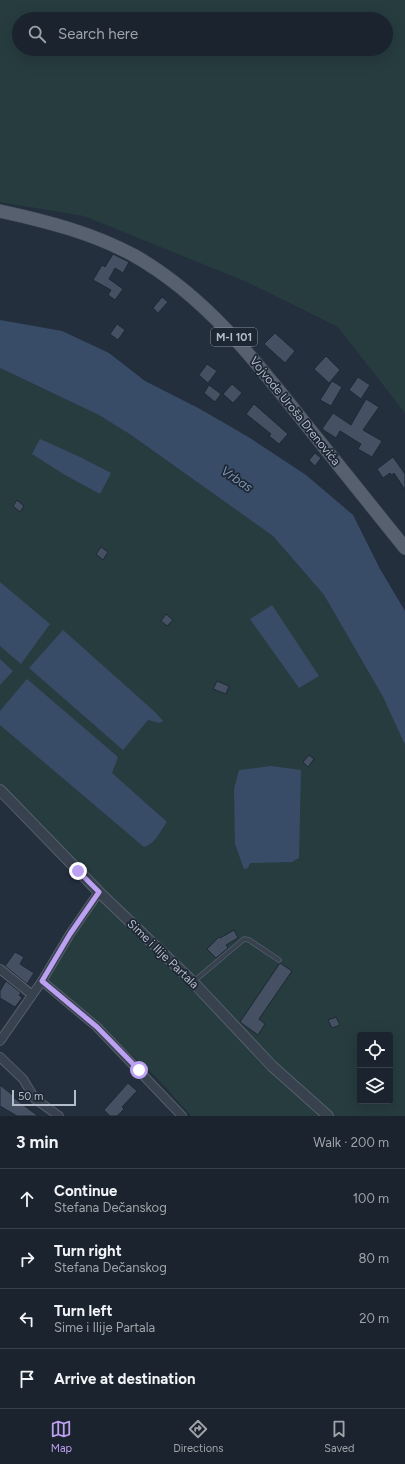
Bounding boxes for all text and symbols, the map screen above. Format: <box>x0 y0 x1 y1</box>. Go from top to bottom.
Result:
search box <box>12 12 393 56</box>
icon: search <box>26 23 48 45</box>
text: Search here <box>58 25 138 43</box>
road number: M-I 101 <box>211 328 257 346</box>
street label: Vojvode Uroša Drenovića <box>247 354 343 468</box>
water label: Vrbas <box>218 463 256 495</box>
route end <box>69 862 87 880</box>
street label: Sime i Ilije Partala <box>125 917 201 991</box>
map controls <box>357 1032 393 1104</box>
button: locate <box>357 1032 393 1068</box>
route start <box>130 1061 148 1079</box>
button: layers <box>357 1068 393 1104</box>
scale bar <box>12 1088 76 1107</box>
text: 50 m <box>18 1090 43 1103</box>
text: 3 min <box>16 1132 58 1152</box>
text: Walk · 200 m <box>313 1135 389 1150</box>
text: Continue <box>54 1182 117 1200</box>
icon: ahead <box>16 1188 38 1210</box>
text: 100 m <box>353 1191 389 1206</box>
text: Stefana Dečanskog <box>54 1200 167 1215</box>
text: Turn right <box>54 1242 122 1260</box>
icon: right <box>16 1248 38 1270</box>
text: 80 m <box>358 1251 389 1266</box>
text: Stefana Dečanskog <box>54 1260 167 1275</box>
text: Turn left <box>54 1302 112 1320</box>
icon: left <box>16 1308 38 1330</box>
text: 20 m <box>359 1311 389 1326</box>
text: Sime i Ilije Partala <box>54 1320 155 1335</box>
icon: arrive <box>16 1368 38 1390</box>
text: Arrive at destination <box>54 1370 195 1388</box>
tab: Map <box>50 1418 72 1455</box>
tab: Directions <box>173 1418 223 1455</box>
tab: Saved <box>324 1418 355 1455</box>

